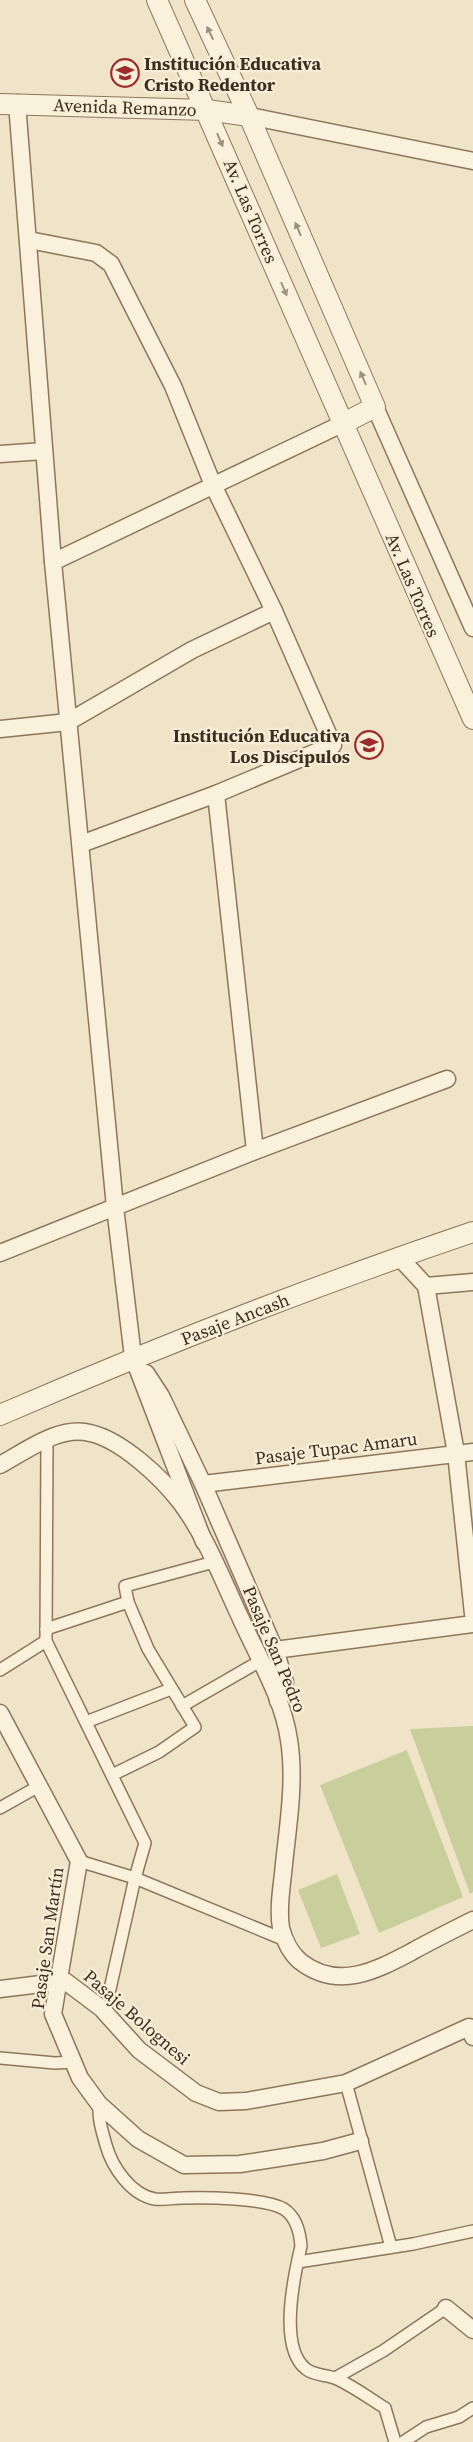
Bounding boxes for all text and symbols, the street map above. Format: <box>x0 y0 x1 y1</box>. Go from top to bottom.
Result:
one-way arrow <box>206 26 214 40</box>
place label: Institución Educativa Cristo Redentor <box>144 51 321 97</box>
school or university icon: Institución Educativa Cristo Redentor <box>110 58 140 88</box>
street label: Avenida Remanzo <box>53 92 197 122</box>
one-way arrow <box>216 133 224 147</box>
street label: Av. Las Torres <box>218 155 284 267</box>
one-way arrow <box>294 222 302 236</box>
one-way arrow <box>281 282 289 296</box>
one-way arrow <box>358 371 366 385</box>
street label: Av. Las Torres <box>380 529 446 641</box>
place label: Institución Educativa Los Discipulos <box>173 723 350 769</box>
school or university icon: Institución Educativa Los Discipulos <box>354 730 384 760</box>
street label: Pasaje Ancash <box>177 1287 293 1351</box>
street label: Pasaje Tupac Amaru <box>253 1426 419 1470</box>
street label: Pasaje San Pedro <box>237 1582 313 1716</box>
street label: Pasaje San Martín <box>25 1865 69 2011</box>
street label: Pasaje Bolognesi <box>78 1964 196 2070</box>

